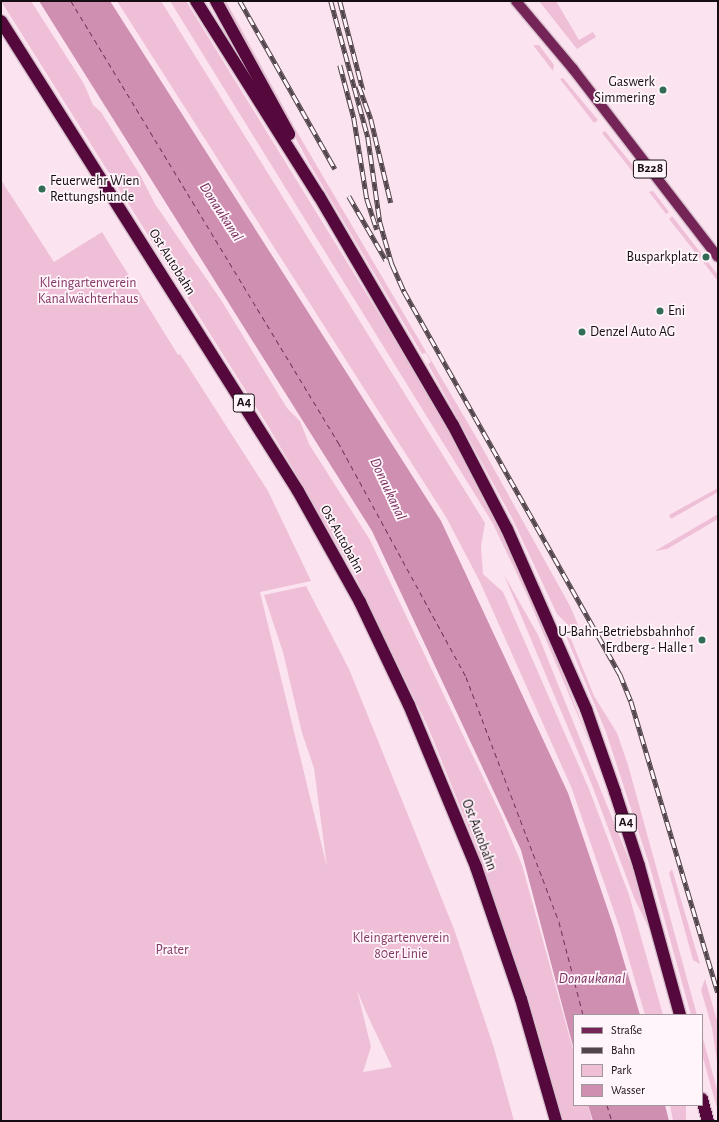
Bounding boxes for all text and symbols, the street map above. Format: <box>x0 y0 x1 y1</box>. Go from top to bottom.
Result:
place label: Gaswerk Simmering <box>594 74 655 106</box>
marker: Gaswerk Simmering <box>658 85 668 95</box>
road number: B228 <box>632 158 668 180</box>
place label: Feuerwehr Wien Rettungshunde <box>50 173 140 206</box>
water label: Donaukanal <box>195 179 247 245</box>
marker: Feuerwehr Wien Rettungshunde <box>37 184 47 194</box>
street label: Ost Autobahn <box>145 226 199 298</box>
place label: Busparkplatz <box>627 249 698 265</box>
marker: Busparkplatz <box>701 252 711 262</box>
park label: Kleingartenverein Kanalwächterhaus <box>38 275 138 308</box>
place label: Eni <box>668 303 685 319</box>
marker: Eni <box>655 306 665 316</box>
place label: Denzel Auto AG <box>590 324 675 340</box>
marker: Denzel Auto AG <box>577 327 587 337</box>
road number: A4 <box>232 392 256 414</box>
water label: Donaukanal <box>366 455 410 523</box>
street label: Ost Autobahn <box>316 502 368 576</box>
place label: U-Bahn-Betriebsbahnhof Erdberg - Halle 1 <box>558 624 694 656</box>
marker: U-Bahn-Betriebsbahnhof Erdberg - Halle 1 <box>697 635 707 645</box>
street label: Ost Autobahn <box>458 797 500 873</box>
road number: A4 <box>614 812 638 834</box>
park label: Kleingartenverein 80er Linie <box>352 930 450 962</box>
park label: Prater <box>155 942 189 958</box>
water label: Donaukanal <box>559 970 625 988</box>
legend <box>573 1014 703 1106</box>
text: Straße <box>611 1024 642 1036</box>
text: Bahn <box>611 1044 635 1056</box>
text: Park <box>611 1064 632 1076</box>
text: Wasser <box>611 1084 645 1096</box>

